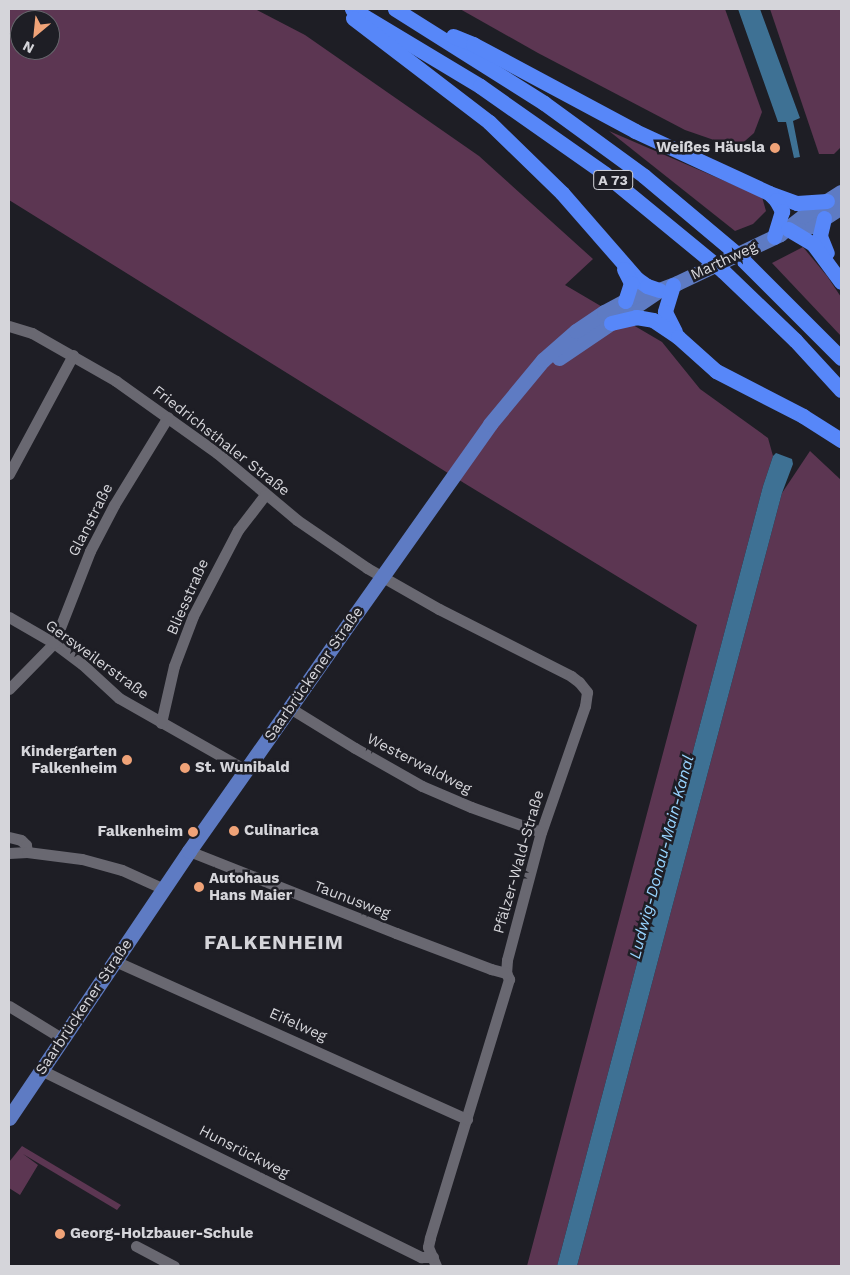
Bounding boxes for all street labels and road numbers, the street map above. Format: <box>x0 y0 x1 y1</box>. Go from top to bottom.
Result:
road number: A 73 <box>592 168 634 192</box>
street label: Marthweg <box>688 238 760 284</box>
street label: Friedrichsthaler Straße <box>149 382 293 500</box>
street label: Glanstraße <box>65 480 117 560</box>
street label: Bliesstraße <box>163 556 213 638</box>
street label: Saarbrückener Straße <box>261 603 367 745</box>
street label: Gersweilerstraße <box>42 616 152 704</box>
street label: Westerwaldweg <box>364 730 474 798</box>
street label: Pfälzer-Wald-Straße <box>490 788 548 936</box>
street label: Taunusweg <box>311 877 393 923</box>
street label: Saarbrückener Straße <box>32 936 136 1078</box>
street label: Eifelweg <box>266 1004 330 1046</box>
street label: Hunsrückweg <box>196 1122 292 1182</box>

